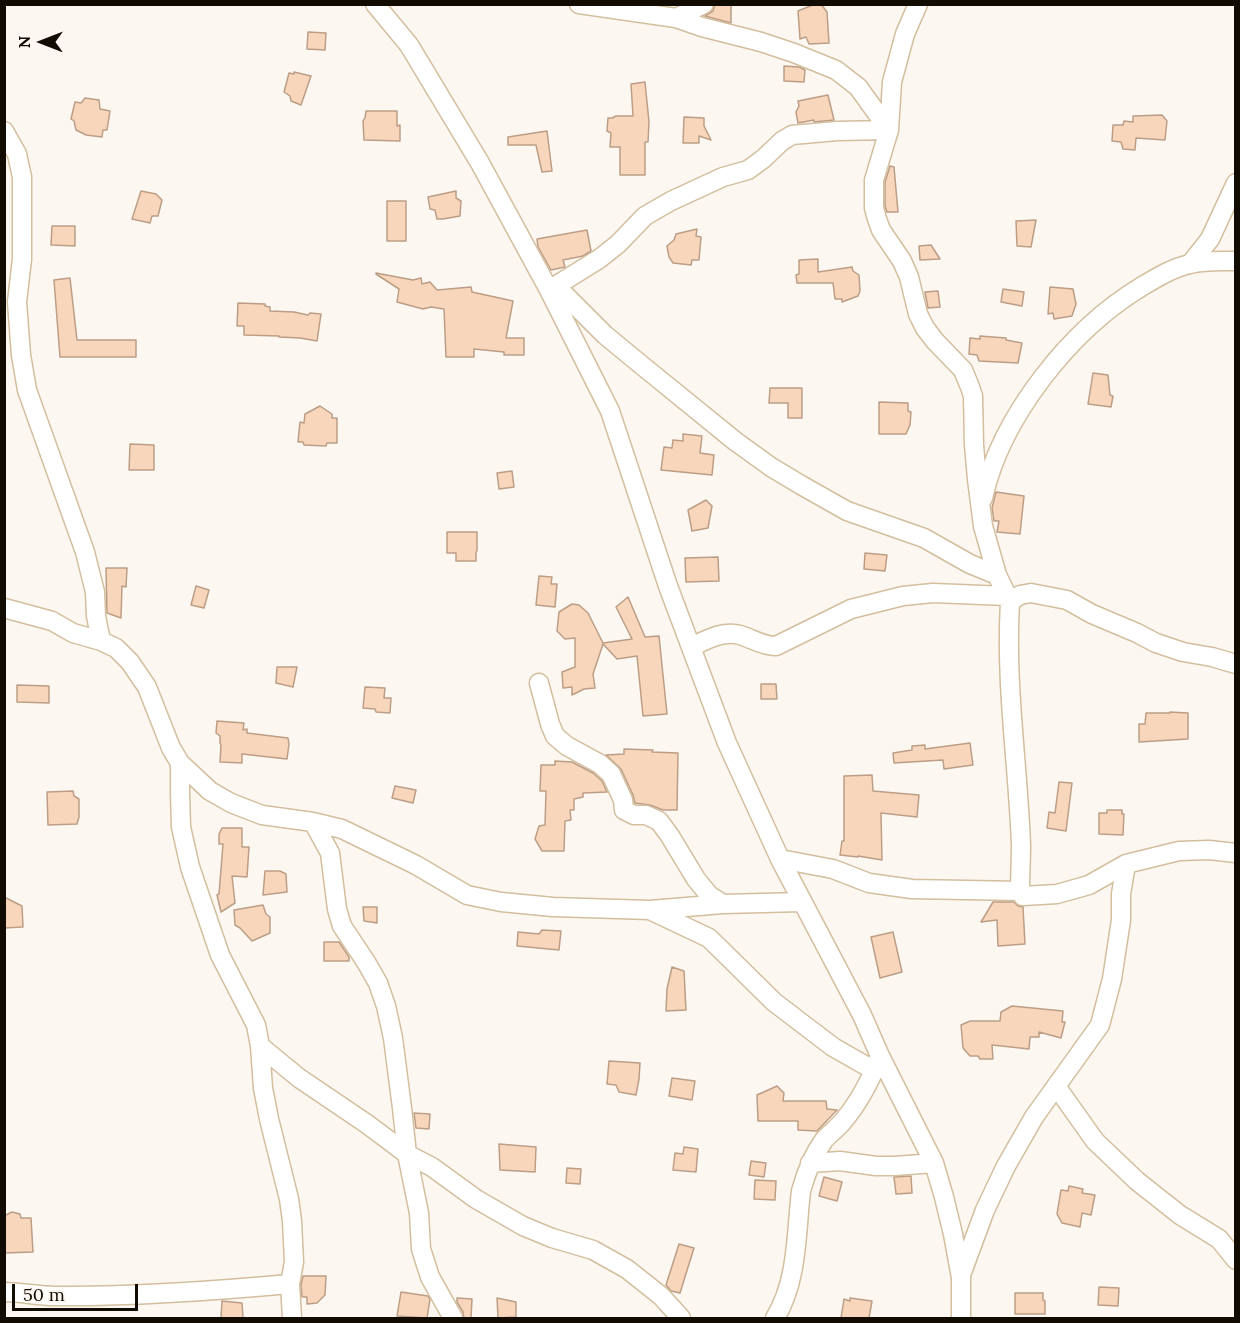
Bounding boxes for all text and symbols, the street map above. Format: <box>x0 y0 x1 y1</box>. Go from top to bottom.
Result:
north arrow <box>12 12 72 72</box>
text: N <box>14 36 34 48</box>
scale bar <box>15 1272 141 1310</box>
text: 50 m <box>23 1283 65 1306</box>

